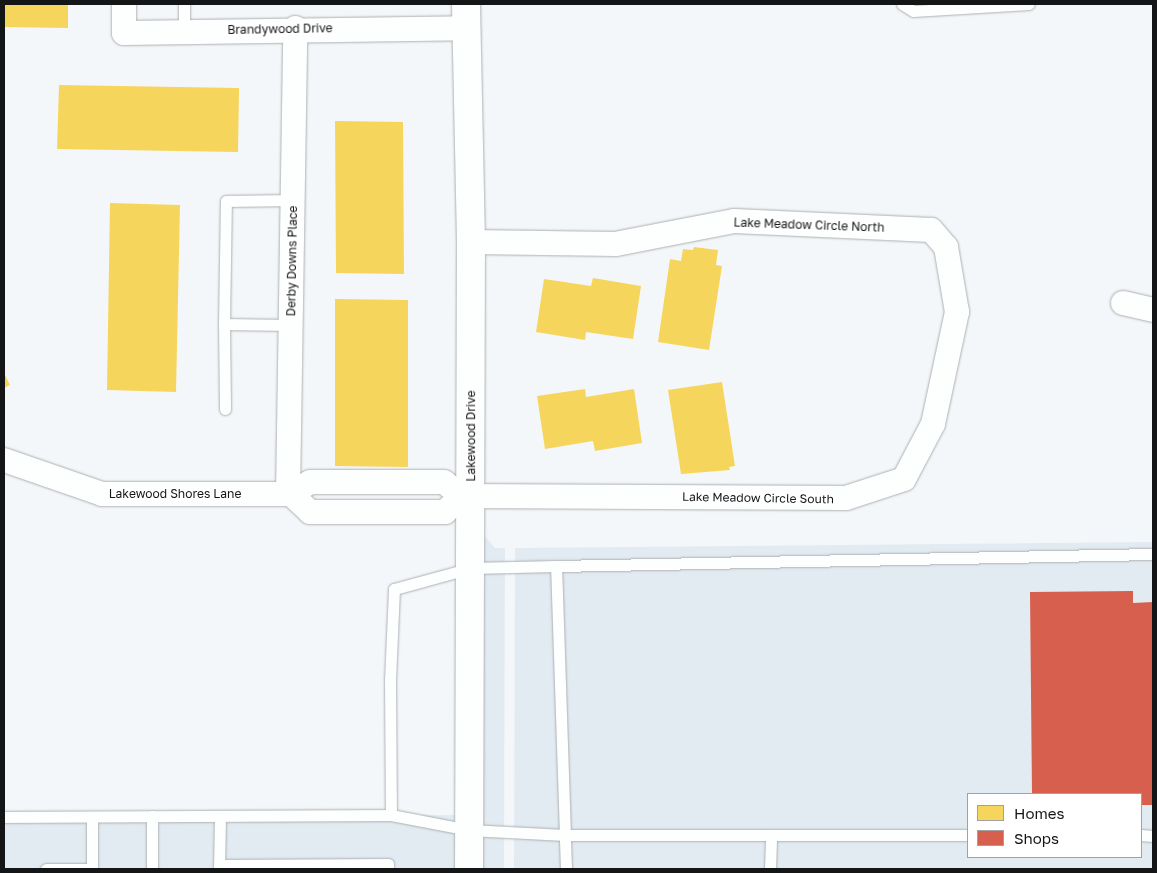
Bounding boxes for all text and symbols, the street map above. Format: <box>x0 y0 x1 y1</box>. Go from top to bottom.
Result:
street label: Brandywood Drive <box>227 21 333 37</box>
street label: Derby Downs Place <box>284 205 300 317</box>
street label: Lake Meadow Circle North <box>733 215 885 235</box>
street label: Lakewood Drive <box>464 390 478 482</box>
street label: Lakewood Shores Lane <box>109 487 241 501</box>
street label: Lake Meadow Circle South <box>682 489 834 507</box>
legend <box>967 793 1142 858</box>
text: Homes <box>1014 804 1064 822</box>
text: Shops <box>1014 829 1059 847</box>

